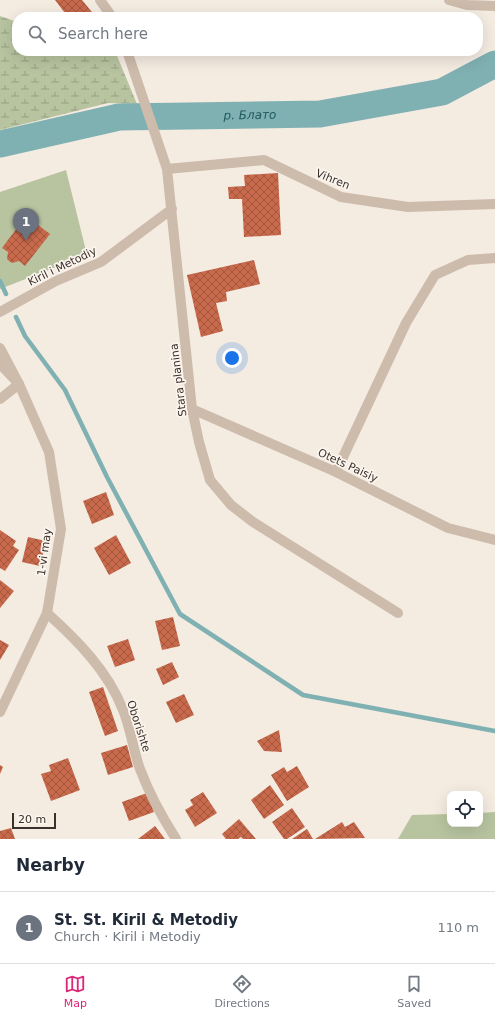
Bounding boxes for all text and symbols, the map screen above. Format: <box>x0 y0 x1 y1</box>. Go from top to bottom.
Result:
search box <box>12 12 483 56</box>
icon: search <box>26 23 48 45</box>
text: Search here <box>58 25 148 43</box>
water label: р. Блато <box>222 108 277 122</box>
street label: Vihren <box>314 167 352 192</box>
pin: 1 <box>13 208 39 241</box>
street label: Kiril i Metodiy <box>26 244 99 289</box>
street label: Stara planina <box>168 343 189 417</box>
your location <box>222 348 242 368</box>
street label: Otets Paisiy <box>316 446 380 485</box>
street label: 1-vi may <box>35 527 54 577</box>
street label: Oborishte <box>124 699 153 754</box>
map controls <box>447 791 483 827</box>
button: locate <box>447 791 483 827</box>
scale bar <box>12 811 56 830</box>
text: 20 m <box>18 813 46 826</box>
text: Nearby <box>16 855 85 875</box>
text: St. St. Kiril & Metodiy <box>54 911 238 929</box>
text: 1 <box>24 920 34 935</box>
text: 110 m <box>437 920 479 935</box>
text: Church · Kiril i Metodiy <box>54 929 201 944</box>
tab: Map <box>64 973 87 1010</box>
tab: Directions <box>214 973 270 1010</box>
tab: Saved <box>397 973 431 1010</box>

